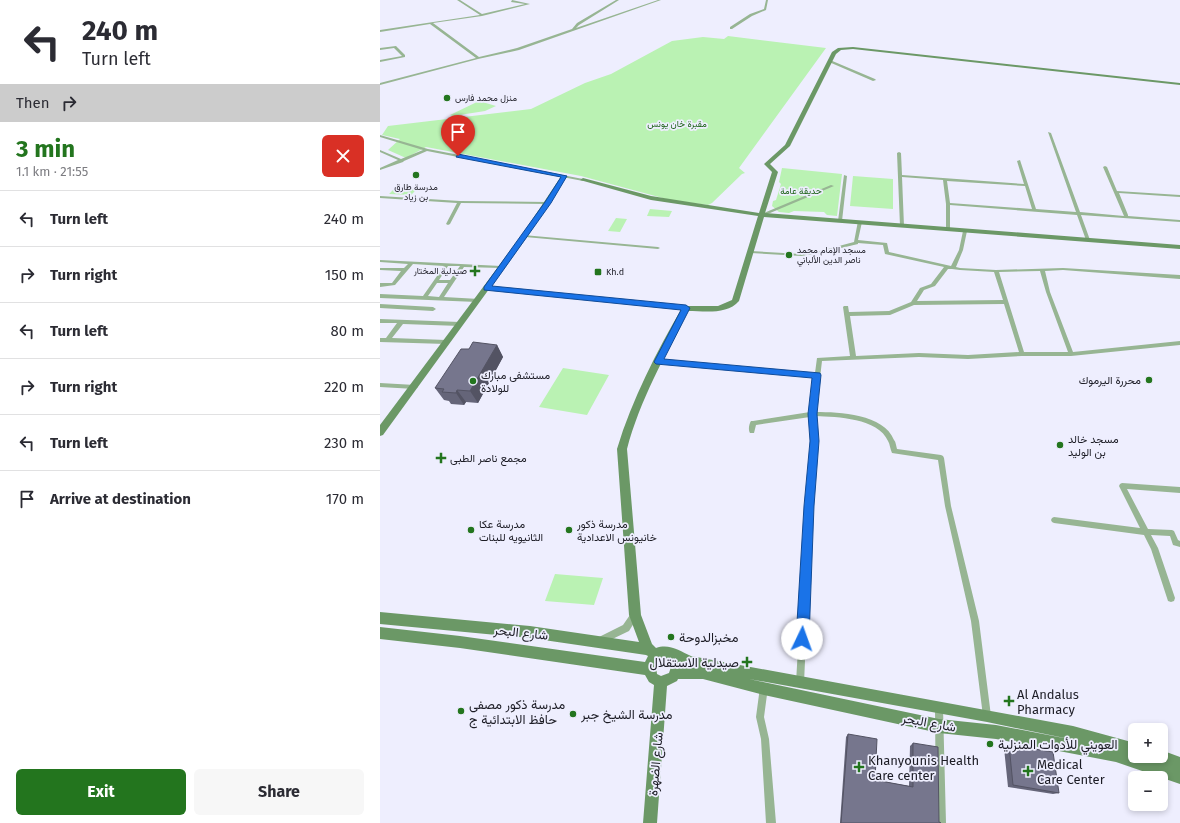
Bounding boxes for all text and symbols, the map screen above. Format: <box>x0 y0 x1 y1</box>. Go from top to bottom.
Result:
text: 240 m <box>82 14 158 47</box>
icon: left <box>16 16 68 68</box>
text: Turn left <box>82 48 151 70</box>
icon: right <box>58 92 80 114</box>
marker: منزل محمد فارس <box>442 93 452 103</box>
place label: منزل محمد فارس <box>455 93 517 104</box>
text: Then <box>16 94 50 112</box>
pin <box>441 115 475 156</box>
park label: مقبرة خان يونس <box>647 119 707 130</box>
icon: arrive <box>447 121 469 143</box>
text: 3 min <box>16 135 75 163</box>
button: close <box>322 135 364 177</box>
text: 1.1 km · 21:55 <box>16 164 88 179</box>
marker: مدرسة طارق بن زياد <box>411 170 421 180</box>
place label: مدرسة طارق بن زياد <box>394 182 438 203</box>
park label: حديقة عامة <box>780 186 822 196</box>
icon: left <box>16 208 38 230</box>
text: Turn left <box>50 210 108 228</box>
text: 240 m <box>324 210 364 228</box>
place label: مسجد الإمام محمد ناصر الدين الألباني <box>797 245 866 267</box>
marker: مسجد الإمام محمد ناصر الدين الألباني <box>784 250 794 260</box>
icon: right <box>16 264 38 286</box>
text: Turn right <box>50 266 117 284</box>
text: 150 m <box>325 266 364 284</box>
place label: صيدلية المختار <box>413 266 467 277</box>
marker: صيدلية المختار <box>470 266 480 276</box>
marker: Kh.d <box>593 267 603 277</box>
place label: Kh.d <box>606 267 624 277</box>
icon: left <box>16 320 38 342</box>
text: Turn left <box>50 322 108 340</box>
text: 80 m <box>331 322 364 340</box>
place label: مستشفى مبارك للولادة <box>481 369 550 395</box>
place label: محررة اليرموك <box>1079 374 1141 387</box>
marker: محررة اليرموك <box>1144 375 1154 385</box>
icon: right <box>16 376 38 398</box>
marker: مستشفى مبارك للولادة <box>468 376 478 386</box>
text: Turn right <box>50 378 117 396</box>
text: 220 m <box>324 378 364 396</box>
icon: left <box>16 432 38 454</box>
place label: مسجد خالد بن الوليد <box>1068 433 1119 459</box>
text: Turn left <box>50 434 108 452</box>
text: 230 m <box>324 434 364 452</box>
marker: مسجد خالد بن الوليد <box>1055 440 1065 450</box>
marker: مجمع ناصر الطبى <box>435 452 447 464</box>
place label: مجمع ناصر الطبى <box>450 452 527 466</box>
icon: arrive <box>16 488 38 510</box>
text: Arrive at destination <box>50 490 191 508</box>
text: 170 m <box>326 490 364 508</box>
place label: مدرسة عكا الثانيويه للبنات <box>479 518 543 544</box>
place label: مدرسة ذكور خانيونس الاعدادية <box>576 518 657 544</box>
marker: مدرسة عكا الثانيويه للبنات <box>466 525 476 535</box>
marker: مدرسة ذكور خانيونس الاعدادية <box>564 525 574 535</box>
position arrow <box>781 618 823 660</box>
street label: شارع البحر <box>492 622 549 645</box>
place label: مخبزالدوحة <box>679 630 738 646</box>
marker: مخبزالدوحة <box>666 632 676 642</box>
place label: صيدلية الاستقلال <box>650 655 739 671</box>
marker: صيدلية الاستقلال <box>742 657 752 667</box>
place label: Al Andalus Pharmacy <box>1017 687 1079 717</box>
marker: Al Andalus Pharmacy <box>1004 696 1014 706</box>
place label: مدرسة ذكور مصفى حافظ الابتدائية ج <box>469 697 565 729</box>
marker: مدرسة ذكور مصفى حافظ الابتدائية ج <box>456 706 466 716</box>
place label: مدرسة الشيخ جبر <box>580 707 673 724</box>
marker: مدرسة الشيخ جبر <box>568 709 578 719</box>
street label: شارع البحر <box>899 710 957 737</box>
map controls <box>1128 723 1168 811</box>
button: + <box>1128 723 1168 763</box>
street label: شارع الضهرة <box>645 731 668 797</box>
place label: العويني للأدوات المنزلية <box>998 737 1118 755</box>
marker: العويني للأدوات المنزلية <box>985 739 995 749</box>
place label: Khanyounis Health Care center <box>868 753 979 783</box>
place label: Medical Care Center <box>1037 757 1105 787</box>
marker: Khanyounis Health Care center <box>853 761 865 773</box>
marker: Medical Care Center <box>1022 765 1034 777</box>
button: Exit <box>16 769 186 815</box>
button: Share <box>194 769 364 815</box>
button: − <box>1128 771 1168 811</box>

